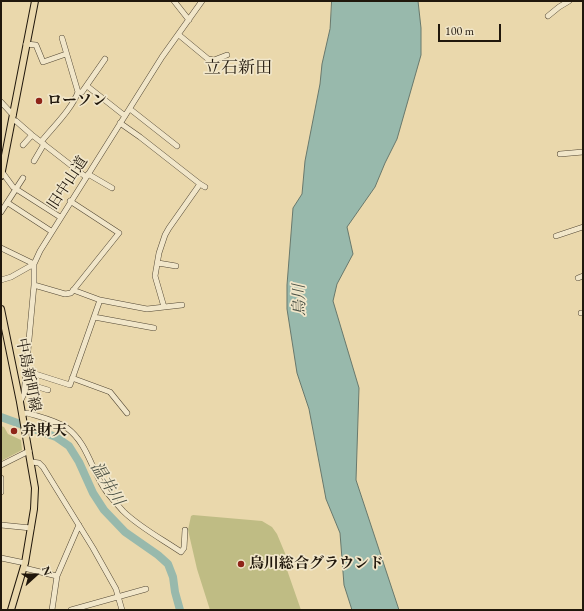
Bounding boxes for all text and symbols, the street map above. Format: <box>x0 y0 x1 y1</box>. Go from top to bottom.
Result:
scale bar <box>440 16 503 42</box>
text: 100 m <box>445 23 474 39</box>
district label: 立石新田 <box>204 58 272 78</box>
place label: ローソン <box>47 92 107 110</box>
marker: ローソン <box>34 96 44 106</box>
street label: 旧中山道 <box>44 153 92 213</box>
water label: 烏川 <box>290 284 310 316</box>
street label: 中島新町線 <box>12 336 44 414</box>
place label: 弁財天 <box>22 422 67 440</box>
marker: 弁財天 <box>9 426 19 436</box>
water label: 温井川 <box>86 459 128 509</box>
north arrow <box>16 555 56 595</box>
place label: 烏川総合グラウンド <box>249 555 384 573</box>
marker: 烏川総合グラウンド <box>236 559 246 569</box>
text: N <box>39 564 55 577</box>

